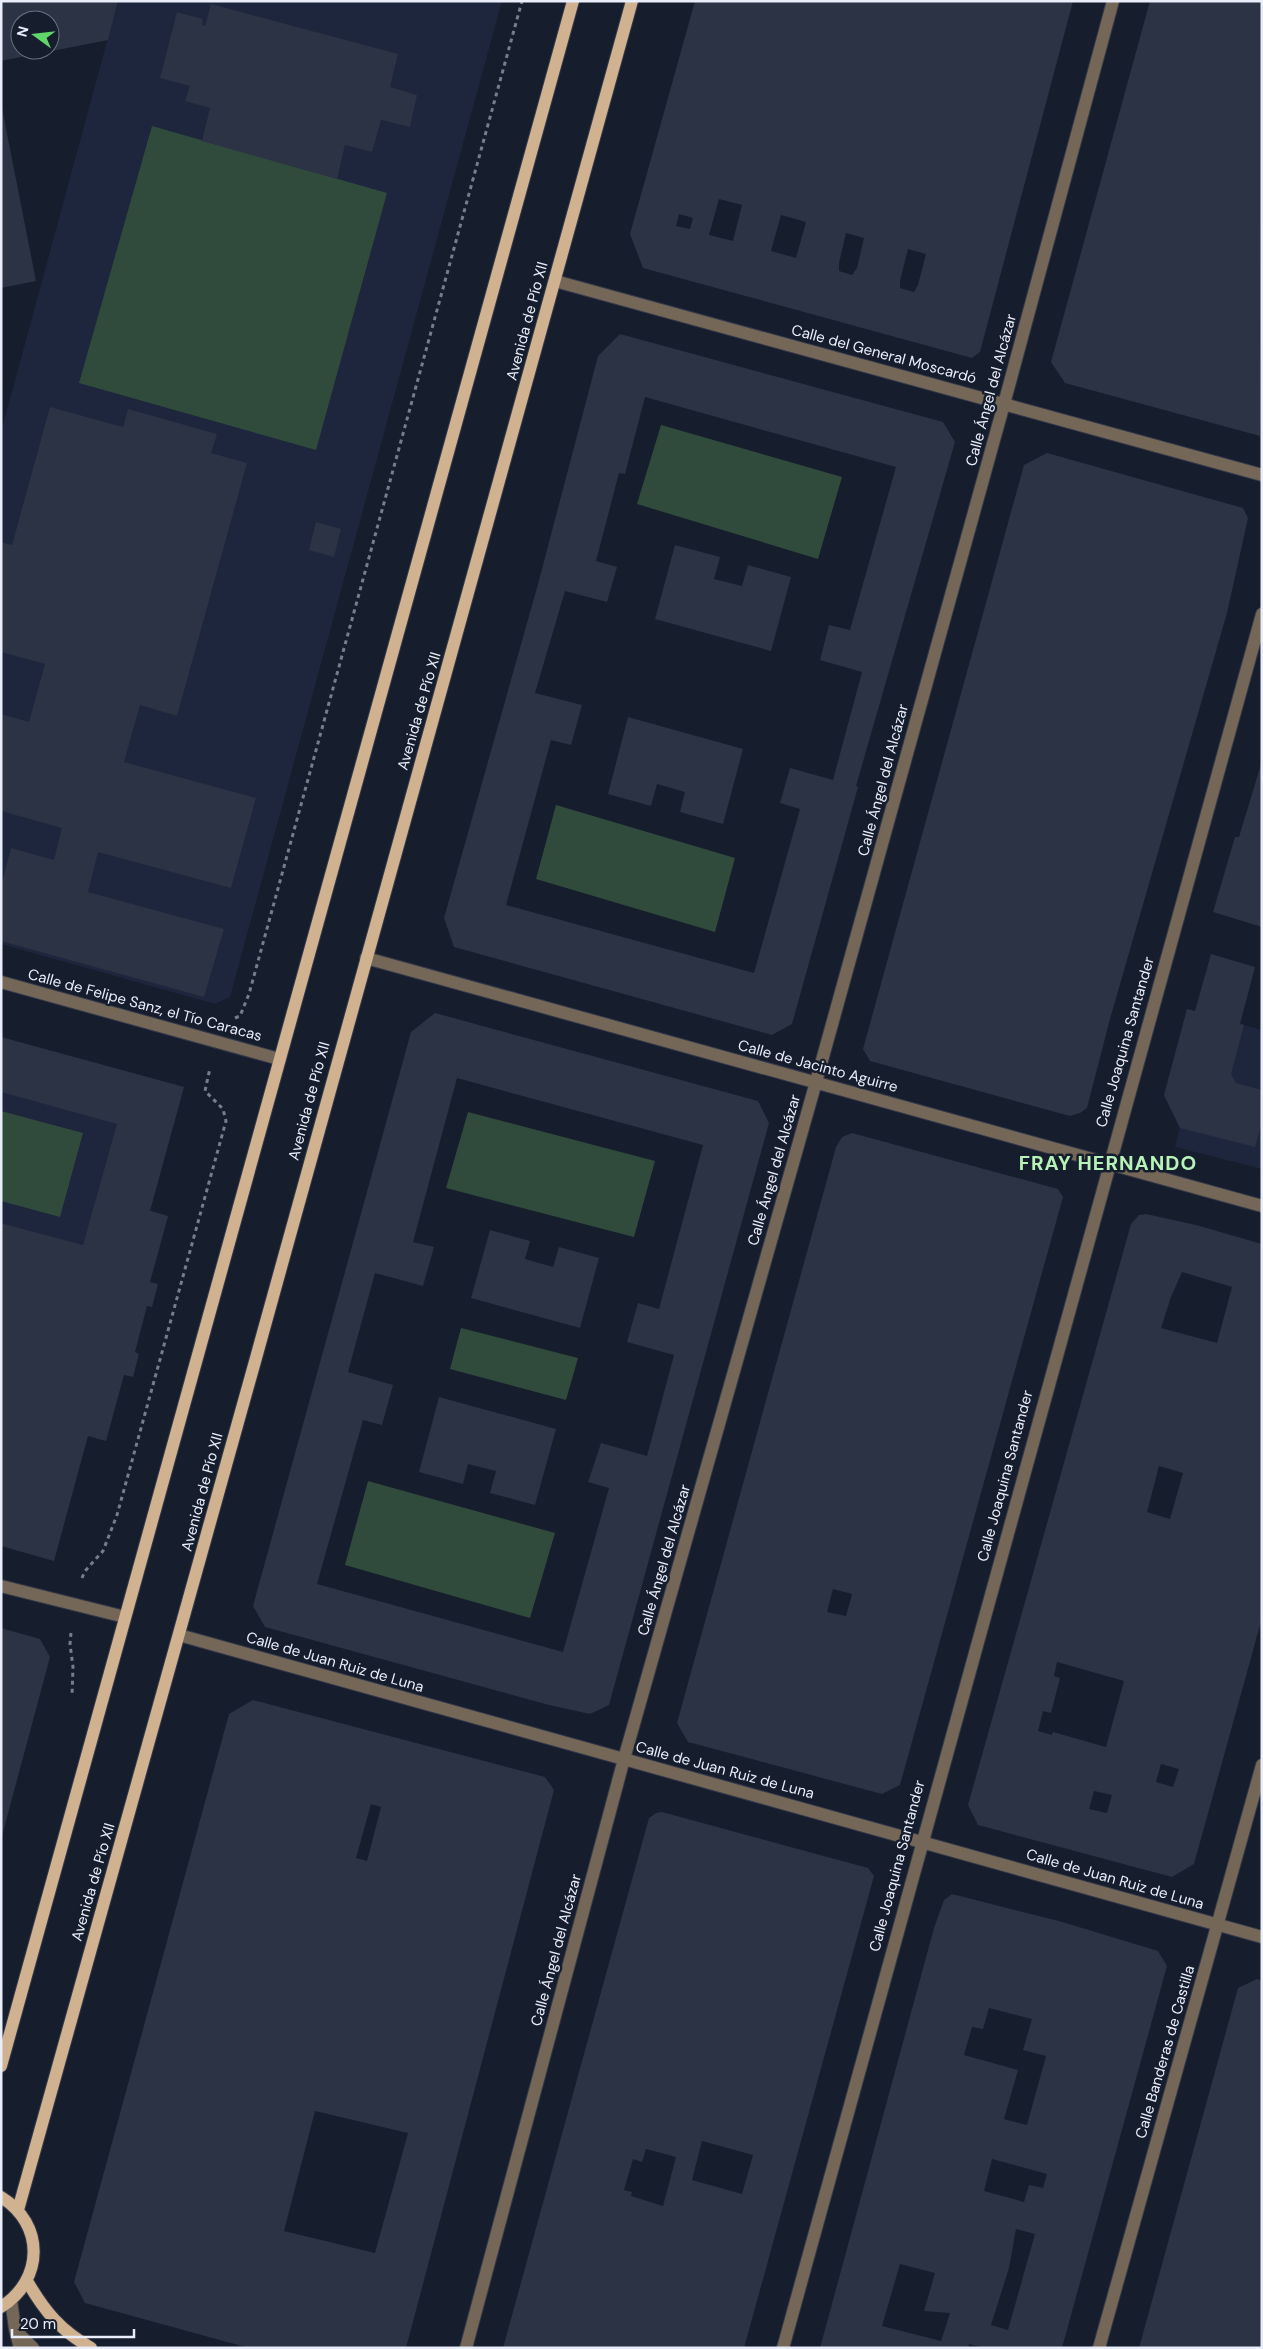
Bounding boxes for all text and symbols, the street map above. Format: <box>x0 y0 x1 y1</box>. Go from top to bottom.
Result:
north arrow <box>10 10 60 60</box>
text: N <box>12 24 32 39</box>
street label: Avenida de Pío XII <box>502 260 552 382</box>
street label: Calle Ángel del Alcázar <box>961 311 1021 468</box>
street label: Calle del General Moscardó <box>789 320 979 388</box>
street label: Avenida de Pío XII <box>393 650 445 772</box>
street label: Calle Ángel del Alcázar <box>853 701 913 858</box>
street label: Calle Joaquina Santander <box>1091 954 1159 1130</box>
street label: Calle de Felipe Sanz, el Tío Caracas <box>26 964 264 1046</box>
street label: Calle de Jacinto Aguirre <box>736 1035 900 1097</box>
street label: Avenida de Pío XII <box>284 1040 334 1162</box>
street label: Calle Ángel del Alcázar <box>743 1092 805 1248</box>
district label: FRAY HERNANDO <box>1019 1150 1197 1176</box>
street label: Calle Joaquina Santander <box>972 1388 1038 1564</box>
street label: Avenida de Pío XII <box>177 1431 227 1553</box>
street label: Calle Ángel del Alcázar <box>633 1482 695 1638</box>
street label: Calle de Juan Ruiz de Luna <box>244 1627 426 1697</box>
street label: Calle de Juan Ruiz de Luna <box>634 1737 816 1803</box>
street label: Calle Joaquina Santander <box>864 1778 930 1954</box>
street label: Avenida de Pío XII <box>67 1821 119 1943</box>
street label: Calle de Juan Ruiz de Luna <box>1024 1844 1206 1914</box>
street label: Calle Ángel del Alcázar <box>526 1871 586 2028</box>
street label: Calle Banderas de Castilla <box>1131 1963 1199 2141</box>
scale bar <box>12 2306 135 2338</box>
text: 20 m <box>20 2314 56 2334</box>

